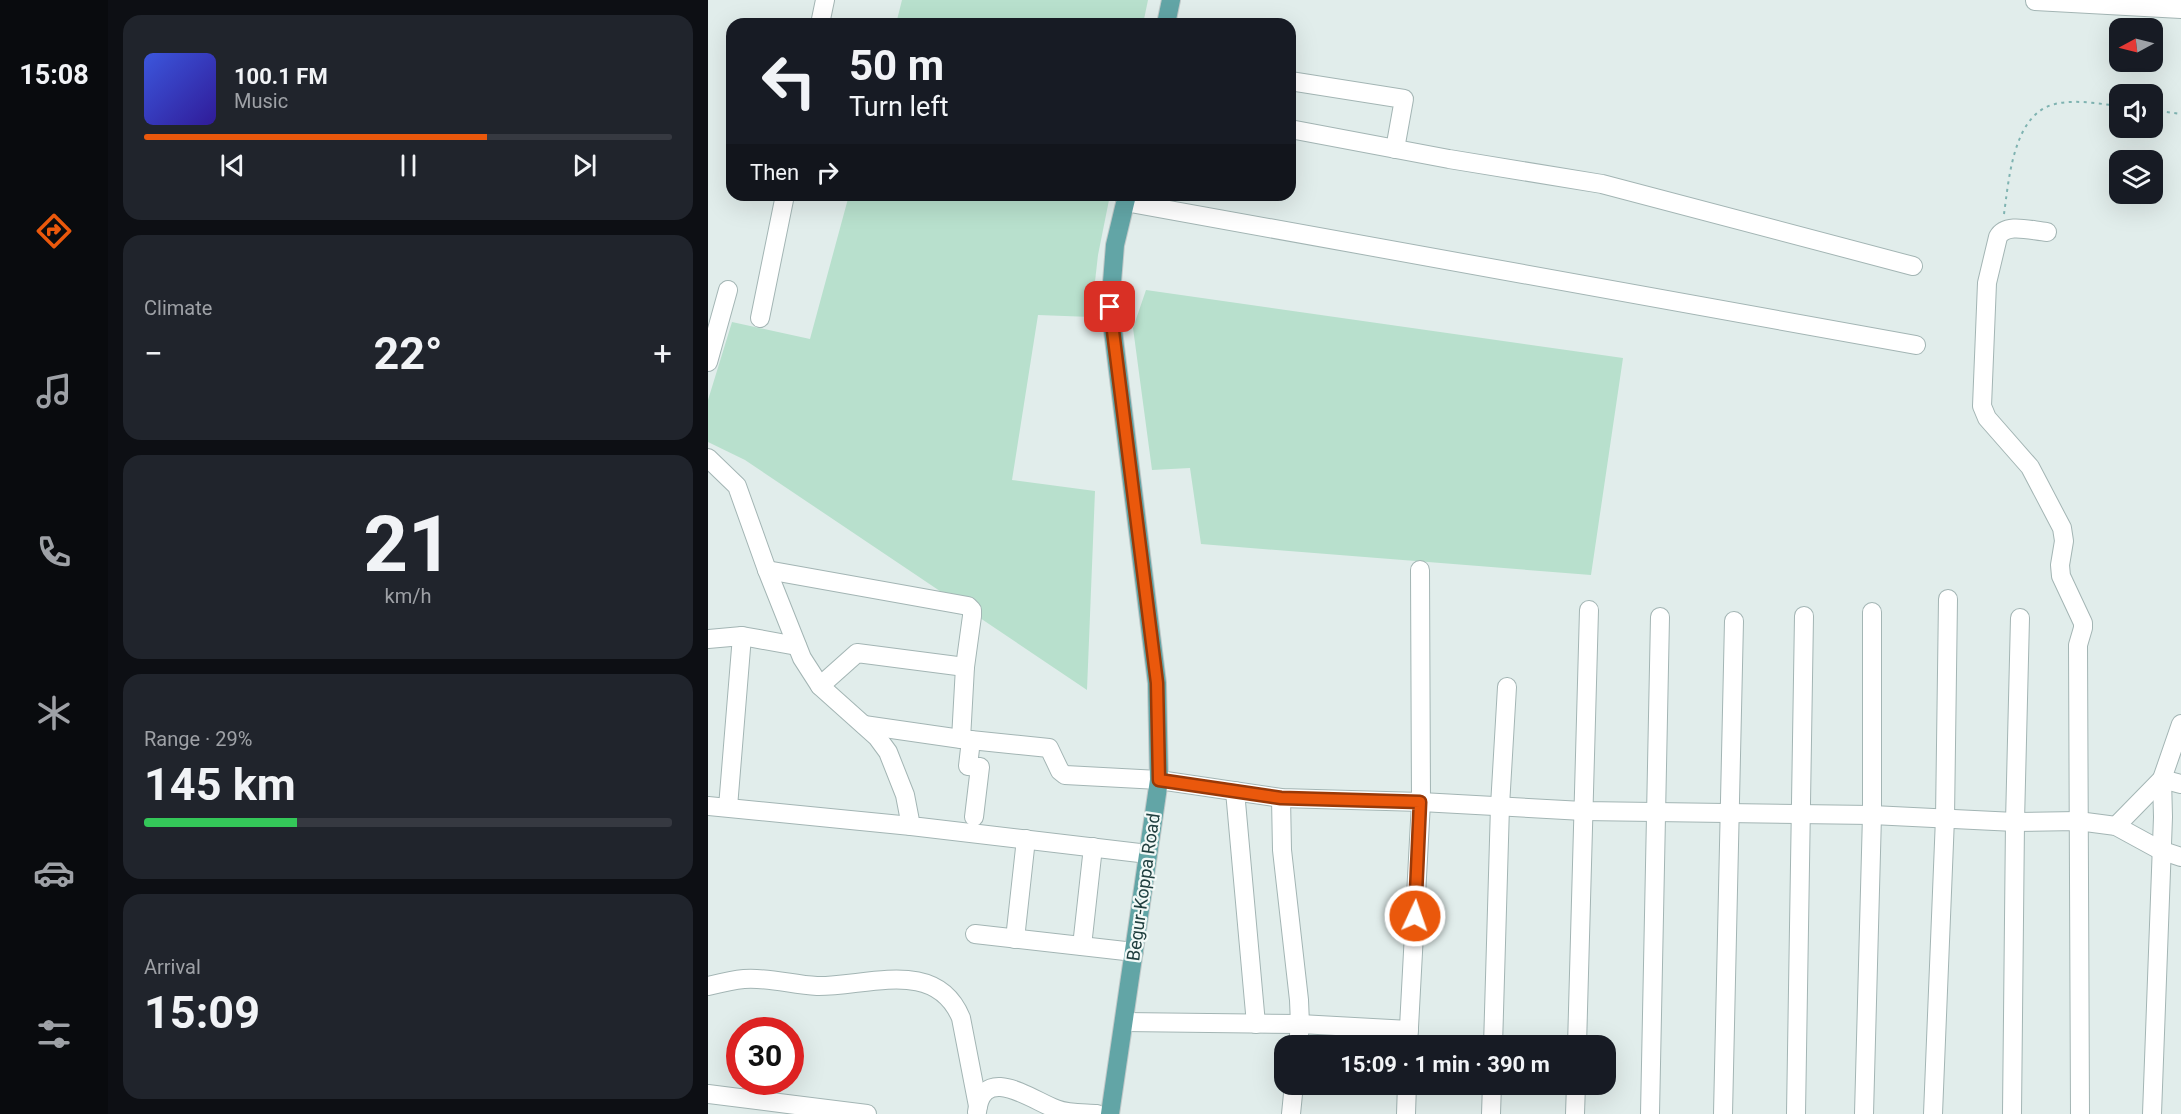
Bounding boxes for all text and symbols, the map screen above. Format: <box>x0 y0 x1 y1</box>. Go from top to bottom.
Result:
north arrow <box>2109 18 2163 72</box>
map controls <box>2109 18 2163 204</box>
text: 50 m <box>849 41 944 90</box>
icon: left <box>750 42 828 120</box>
text: 15:08 <box>19 59 89 91</box>
text: 100.1 FM <box>234 64 328 89</box>
button: sound <box>2109 84 2163 138</box>
text: Music <box>234 89 288 113</box>
text: Turn left <box>849 91 949 123</box>
icon: previous <box>216 149 249 182</box>
icon: pause <box>392 149 425 182</box>
icon: next <box>568 149 601 182</box>
button: layers <box>2109 150 2163 204</box>
icon: right <box>811 156 844 189</box>
text: Then <box>750 160 799 185</box>
icon: directions <box>33 210 75 252</box>
pin <box>1084 281 1135 332</box>
icon: arrive <box>1093 290 1126 323</box>
text: Climate <box>144 296 212 320</box>
text: 22° <box>373 327 443 380</box>
text: − <box>144 334 163 373</box>
text: + <box>653 334 672 373</box>
icon: music <box>33 370 75 412</box>
text: 21 <box>363 499 453 590</box>
icon: phone <box>33 531 75 573</box>
text: km/h <box>385 584 431 608</box>
icon: climate <box>33 692 75 734</box>
text: Range · 29% <box>144 727 252 751</box>
text: 145 km <box>144 758 296 811</box>
street label: Begur-Koppa Road <box>1122 812 1164 962</box>
icon: car <box>33 852 75 894</box>
position arrow <box>1383 884 1447 948</box>
text: Arrival <box>144 955 201 979</box>
text: 15:09 <box>144 986 260 1039</box>
icon: filters <box>33 1013 75 1055</box>
speed limit sign: 30 <box>726 1017 804 1095</box>
text: 15:09 · 1 min · 390 m <box>1340 1052 1550 1077</box>

